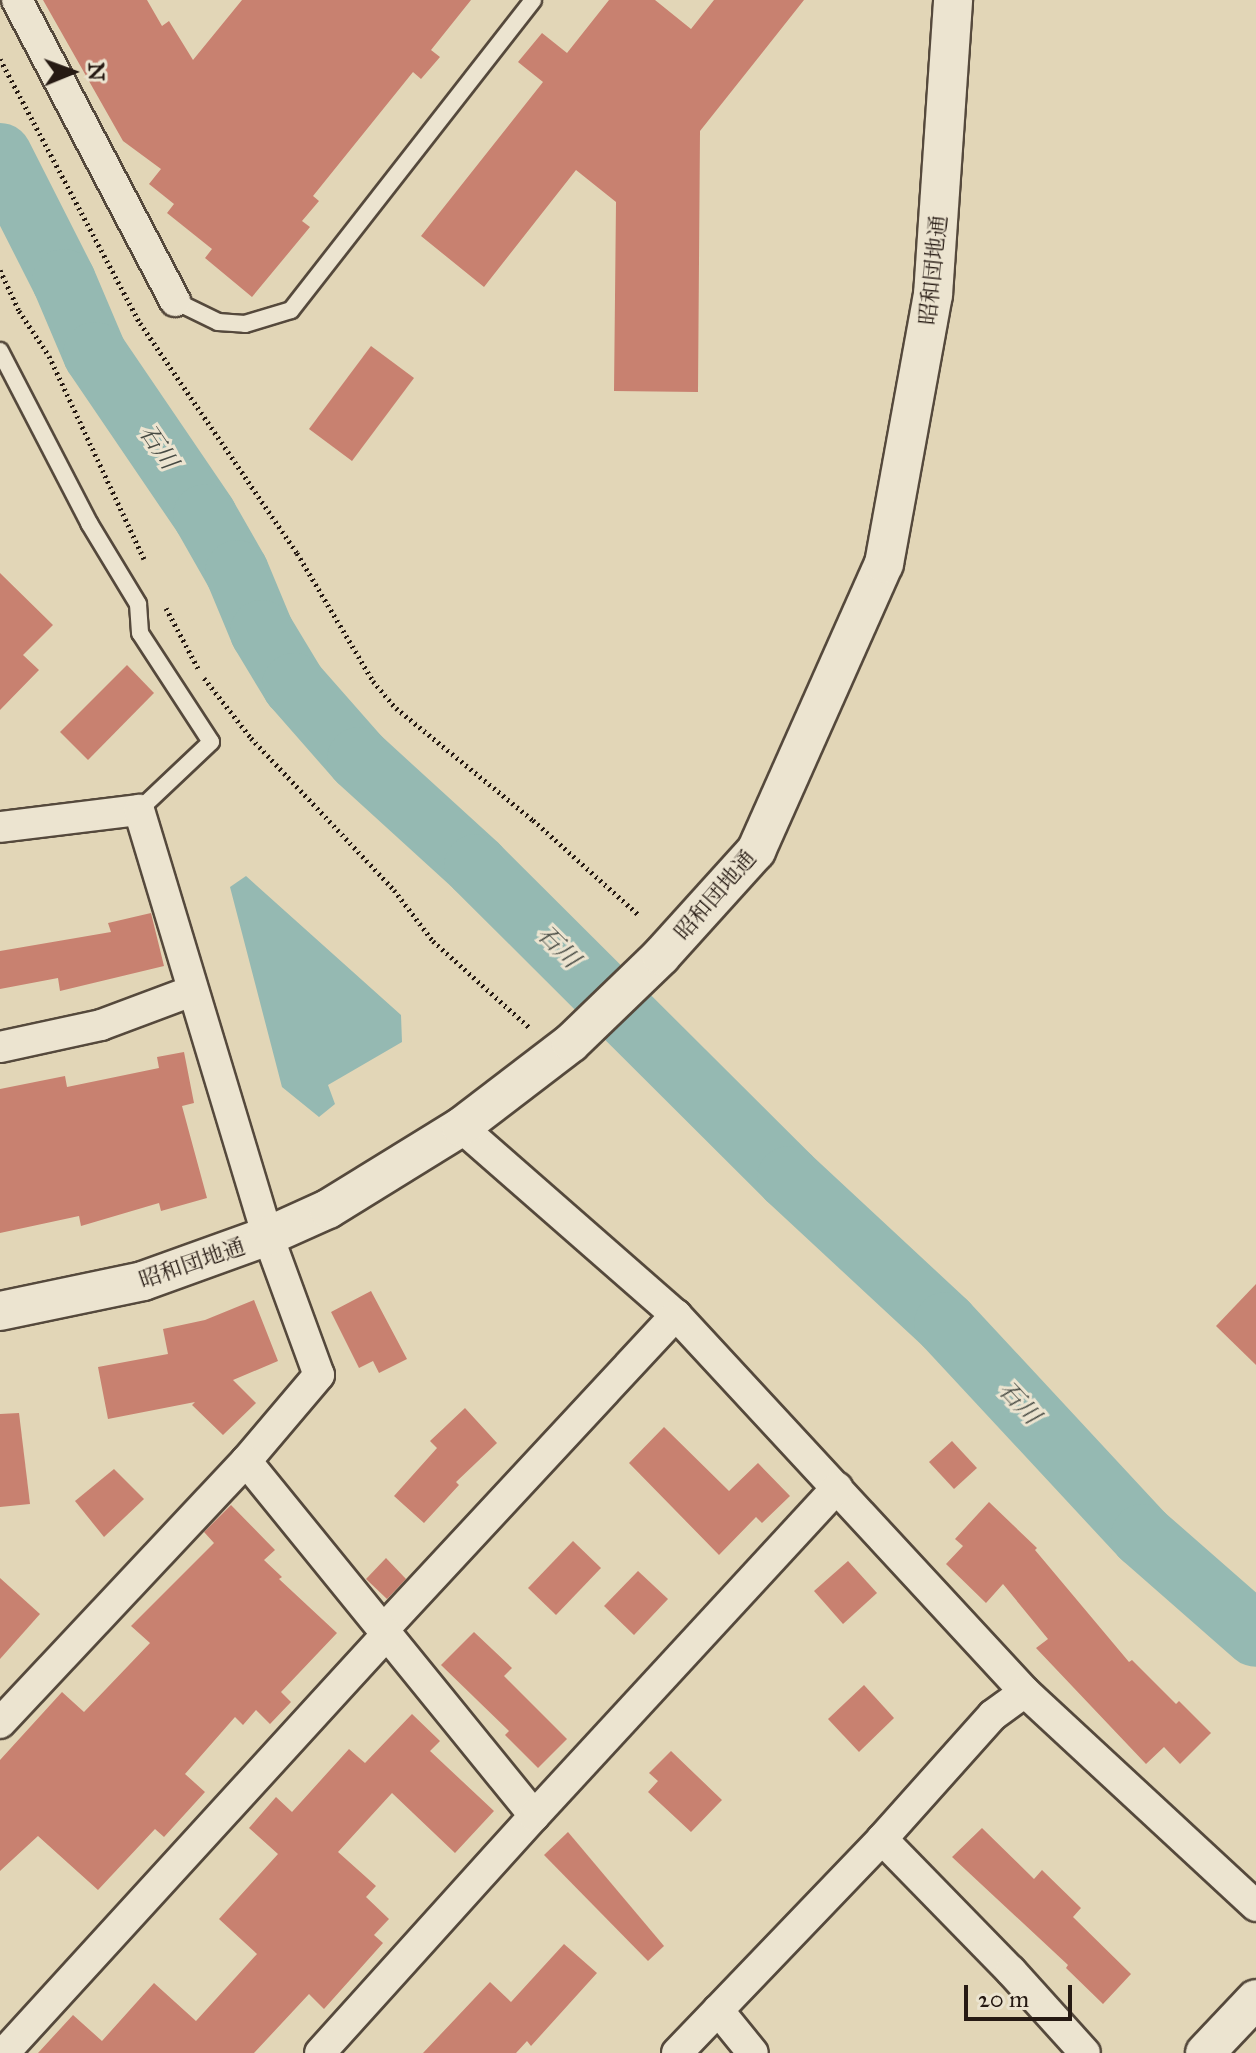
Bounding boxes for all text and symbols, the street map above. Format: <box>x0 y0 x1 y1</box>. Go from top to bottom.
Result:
north arrow <box>32 32 112 112</box>
text: N <box>83 62 110 81</box>
street label: 昭和団地通 <box>914 214 952 326</box>
water label: 石川 <box>133 419 183 475</box>
street label: 昭和団地通 <box>669 845 761 945</box>
water label: 石川 <box>531 920 585 974</box>
street label: 昭和団地通 <box>136 1233 248 1293</box>
water label: 石川 <box>992 1376 1046 1430</box>
scale bar <box>968 1969 1076 2019</box>
text: 20 m <box>978 1984 1029 2014</box>

